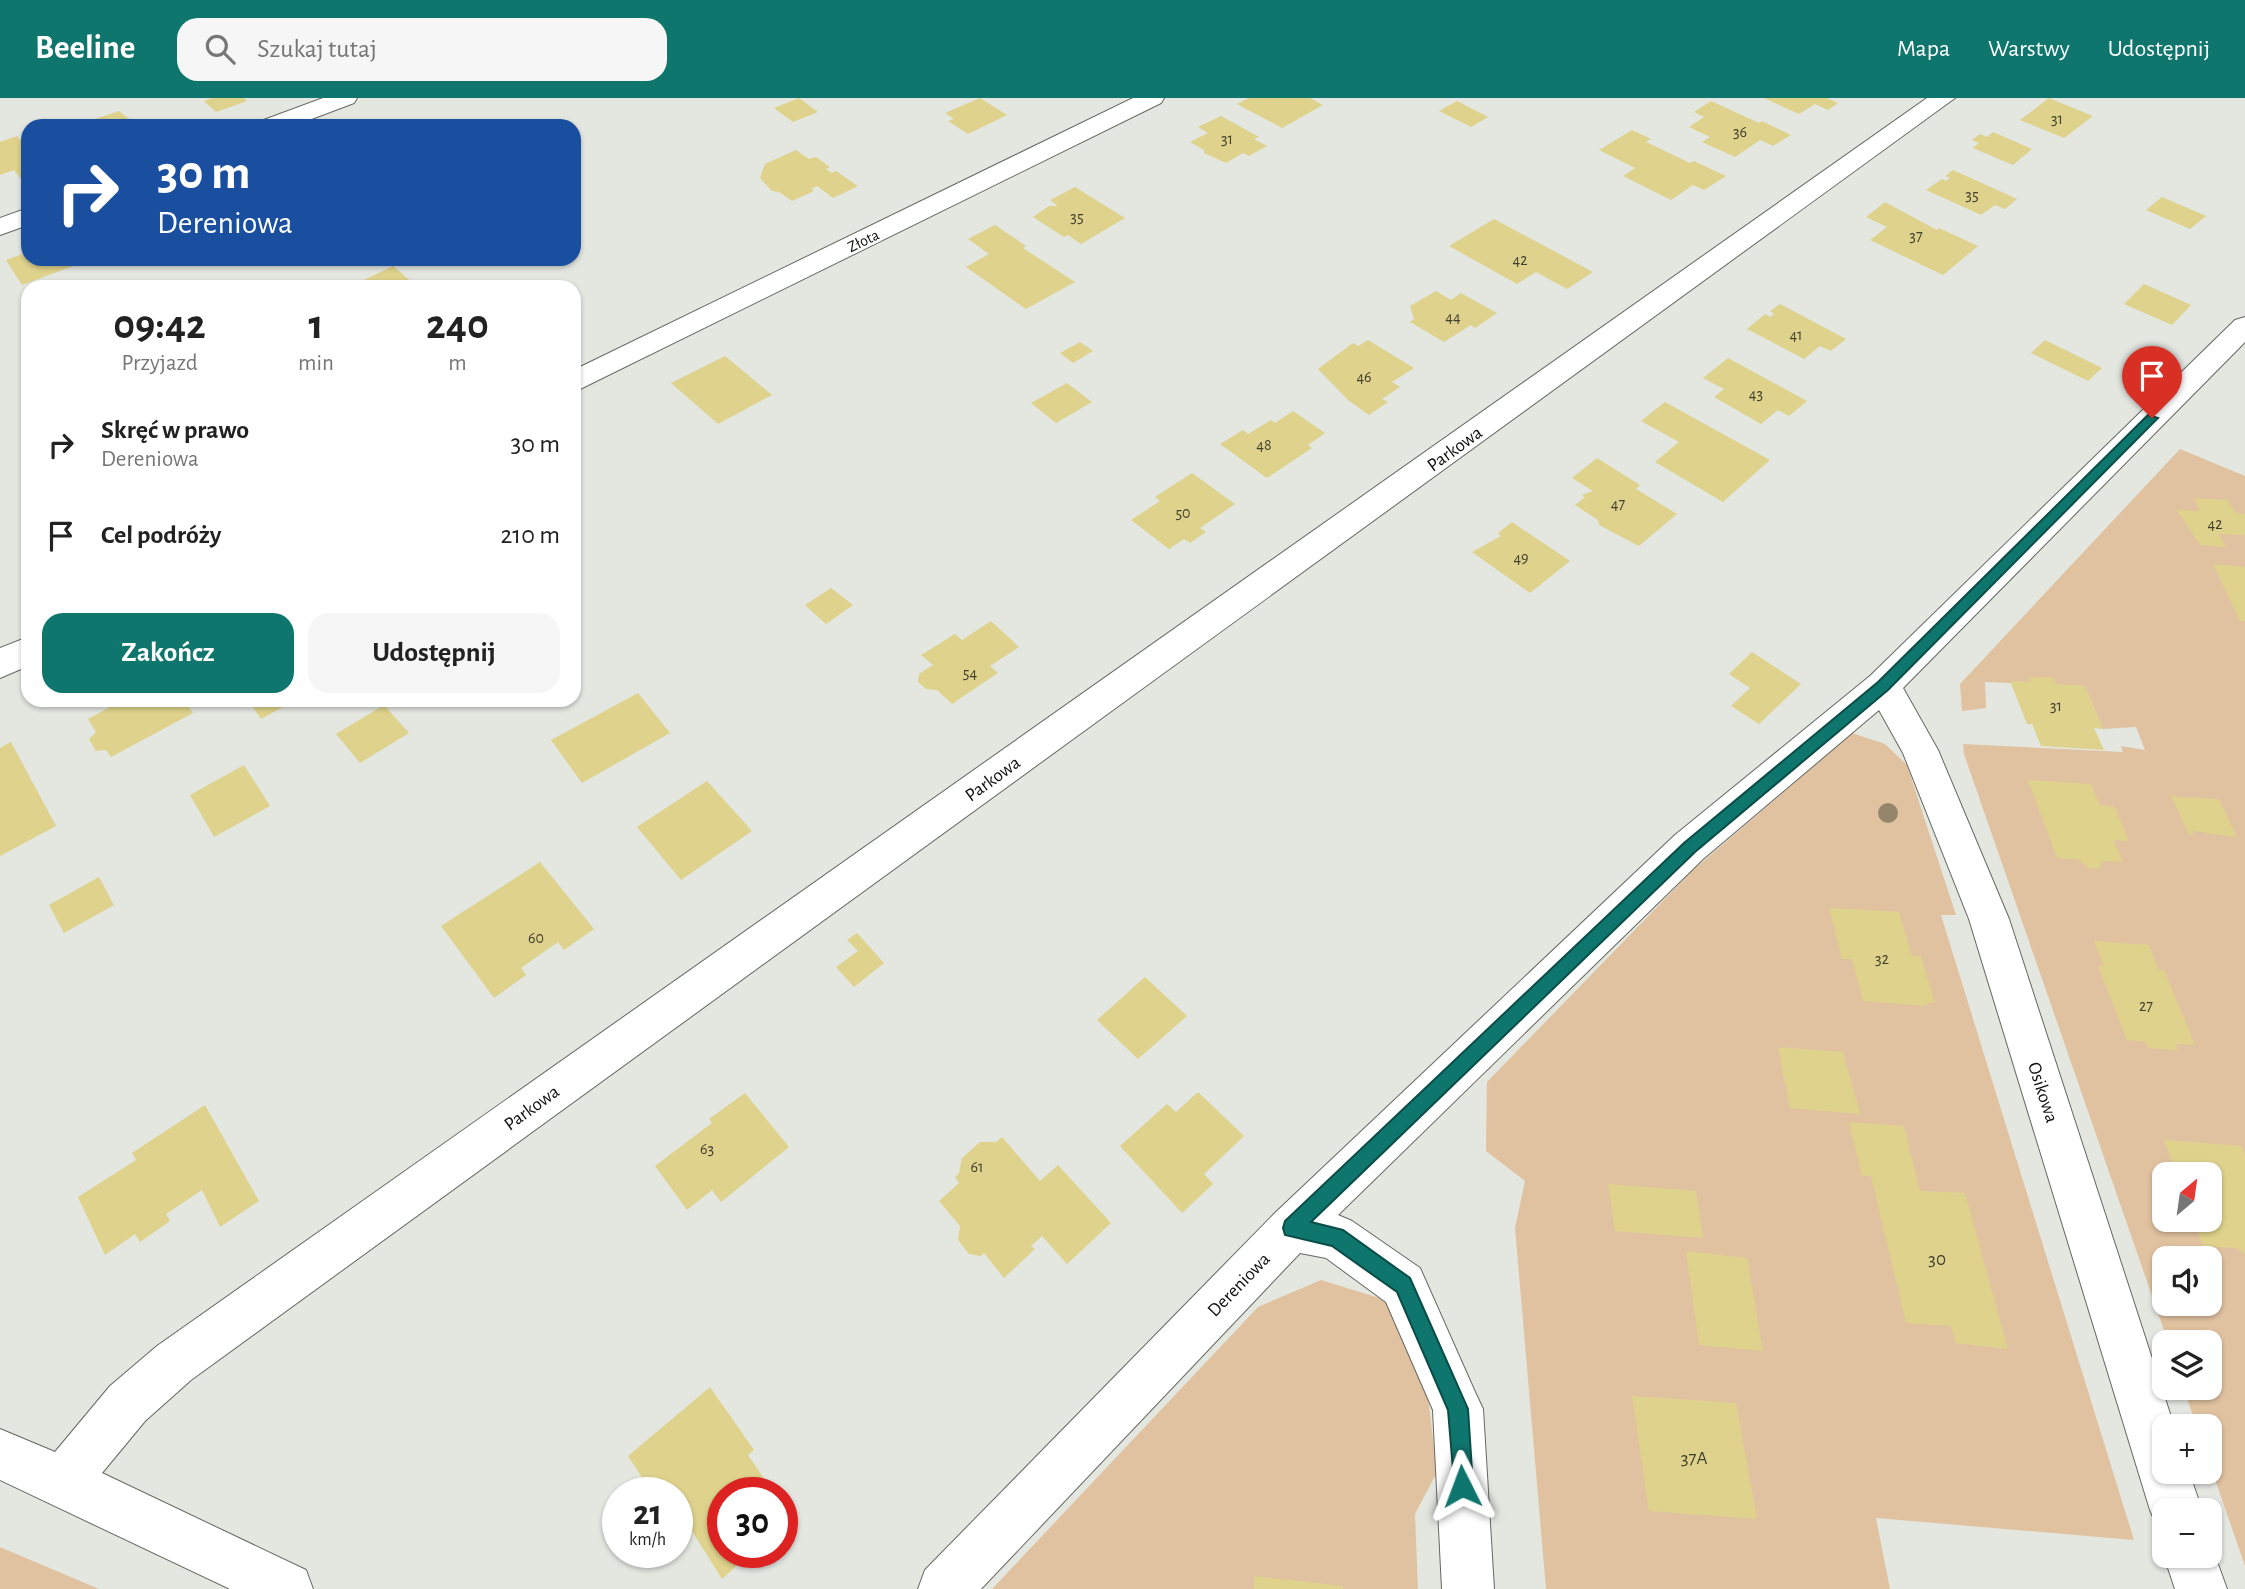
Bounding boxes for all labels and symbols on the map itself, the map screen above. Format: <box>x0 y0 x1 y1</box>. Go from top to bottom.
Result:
house number: 31 <box>2051 111 2063 127</box>
house number: 36 <box>1733 124 1747 140</box>
house number: 31 <box>1221 131 1233 147</box>
house number: 35 <box>1965 187 1979 203</box>
house number: 35 <box>1070 209 1084 225</box>
street label: Złota <box>845 226 882 255</box>
house number: 37 <box>1909 228 1923 244</box>
house number: 42 <box>1513 252 1527 268</box>
house number: 44 <box>1445 309 1461 325</box>
house number: 41 <box>1789 327 1803 343</box>
pin <box>2122 346 2182 418</box>
house number: 46 <box>1356 369 1372 385</box>
house number: 43 <box>1749 386 1763 402</box>
street label: Parkowa <box>1424 423 1486 475</box>
house number: 48 <box>1256 437 1272 453</box>
house number: 47 <box>1611 496 1626 512</box>
house number: 50 <box>1175 505 1191 521</box>
house number: 42 <box>2208 516 2222 532</box>
house number: 49 <box>1513 550 1529 566</box>
house number: 54 <box>963 665 977 681</box>
house number: 31 <box>2050 698 2062 714</box>
street label: Parkowa <box>962 753 1024 805</box>
house number: 60 <box>528 930 544 946</box>
house number: 32 <box>1875 951 1889 967</box>
house number: 27 <box>2139 998 2153 1014</box>
street label: Osikowa <box>2024 1060 2061 1125</box>
street label: Parkowa <box>501 1082 563 1134</box>
house number: 63 <box>700 1141 714 1157</box>
house number: 61 <box>970 1159 984 1175</box>
north arrow <box>2152 1162 2222 1232</box>
street label: Dereniowa <box>1204 1249 1274 1321</box>
house number: 30 <box>1928 1250 1946 1269</box>
position arrow <box>1425 1449 1499 1523</box>
house number: 37A <box>1681 1449 1707 1468</box>
speed limit sign: 30 <box>707 1477 798 1568</box>

